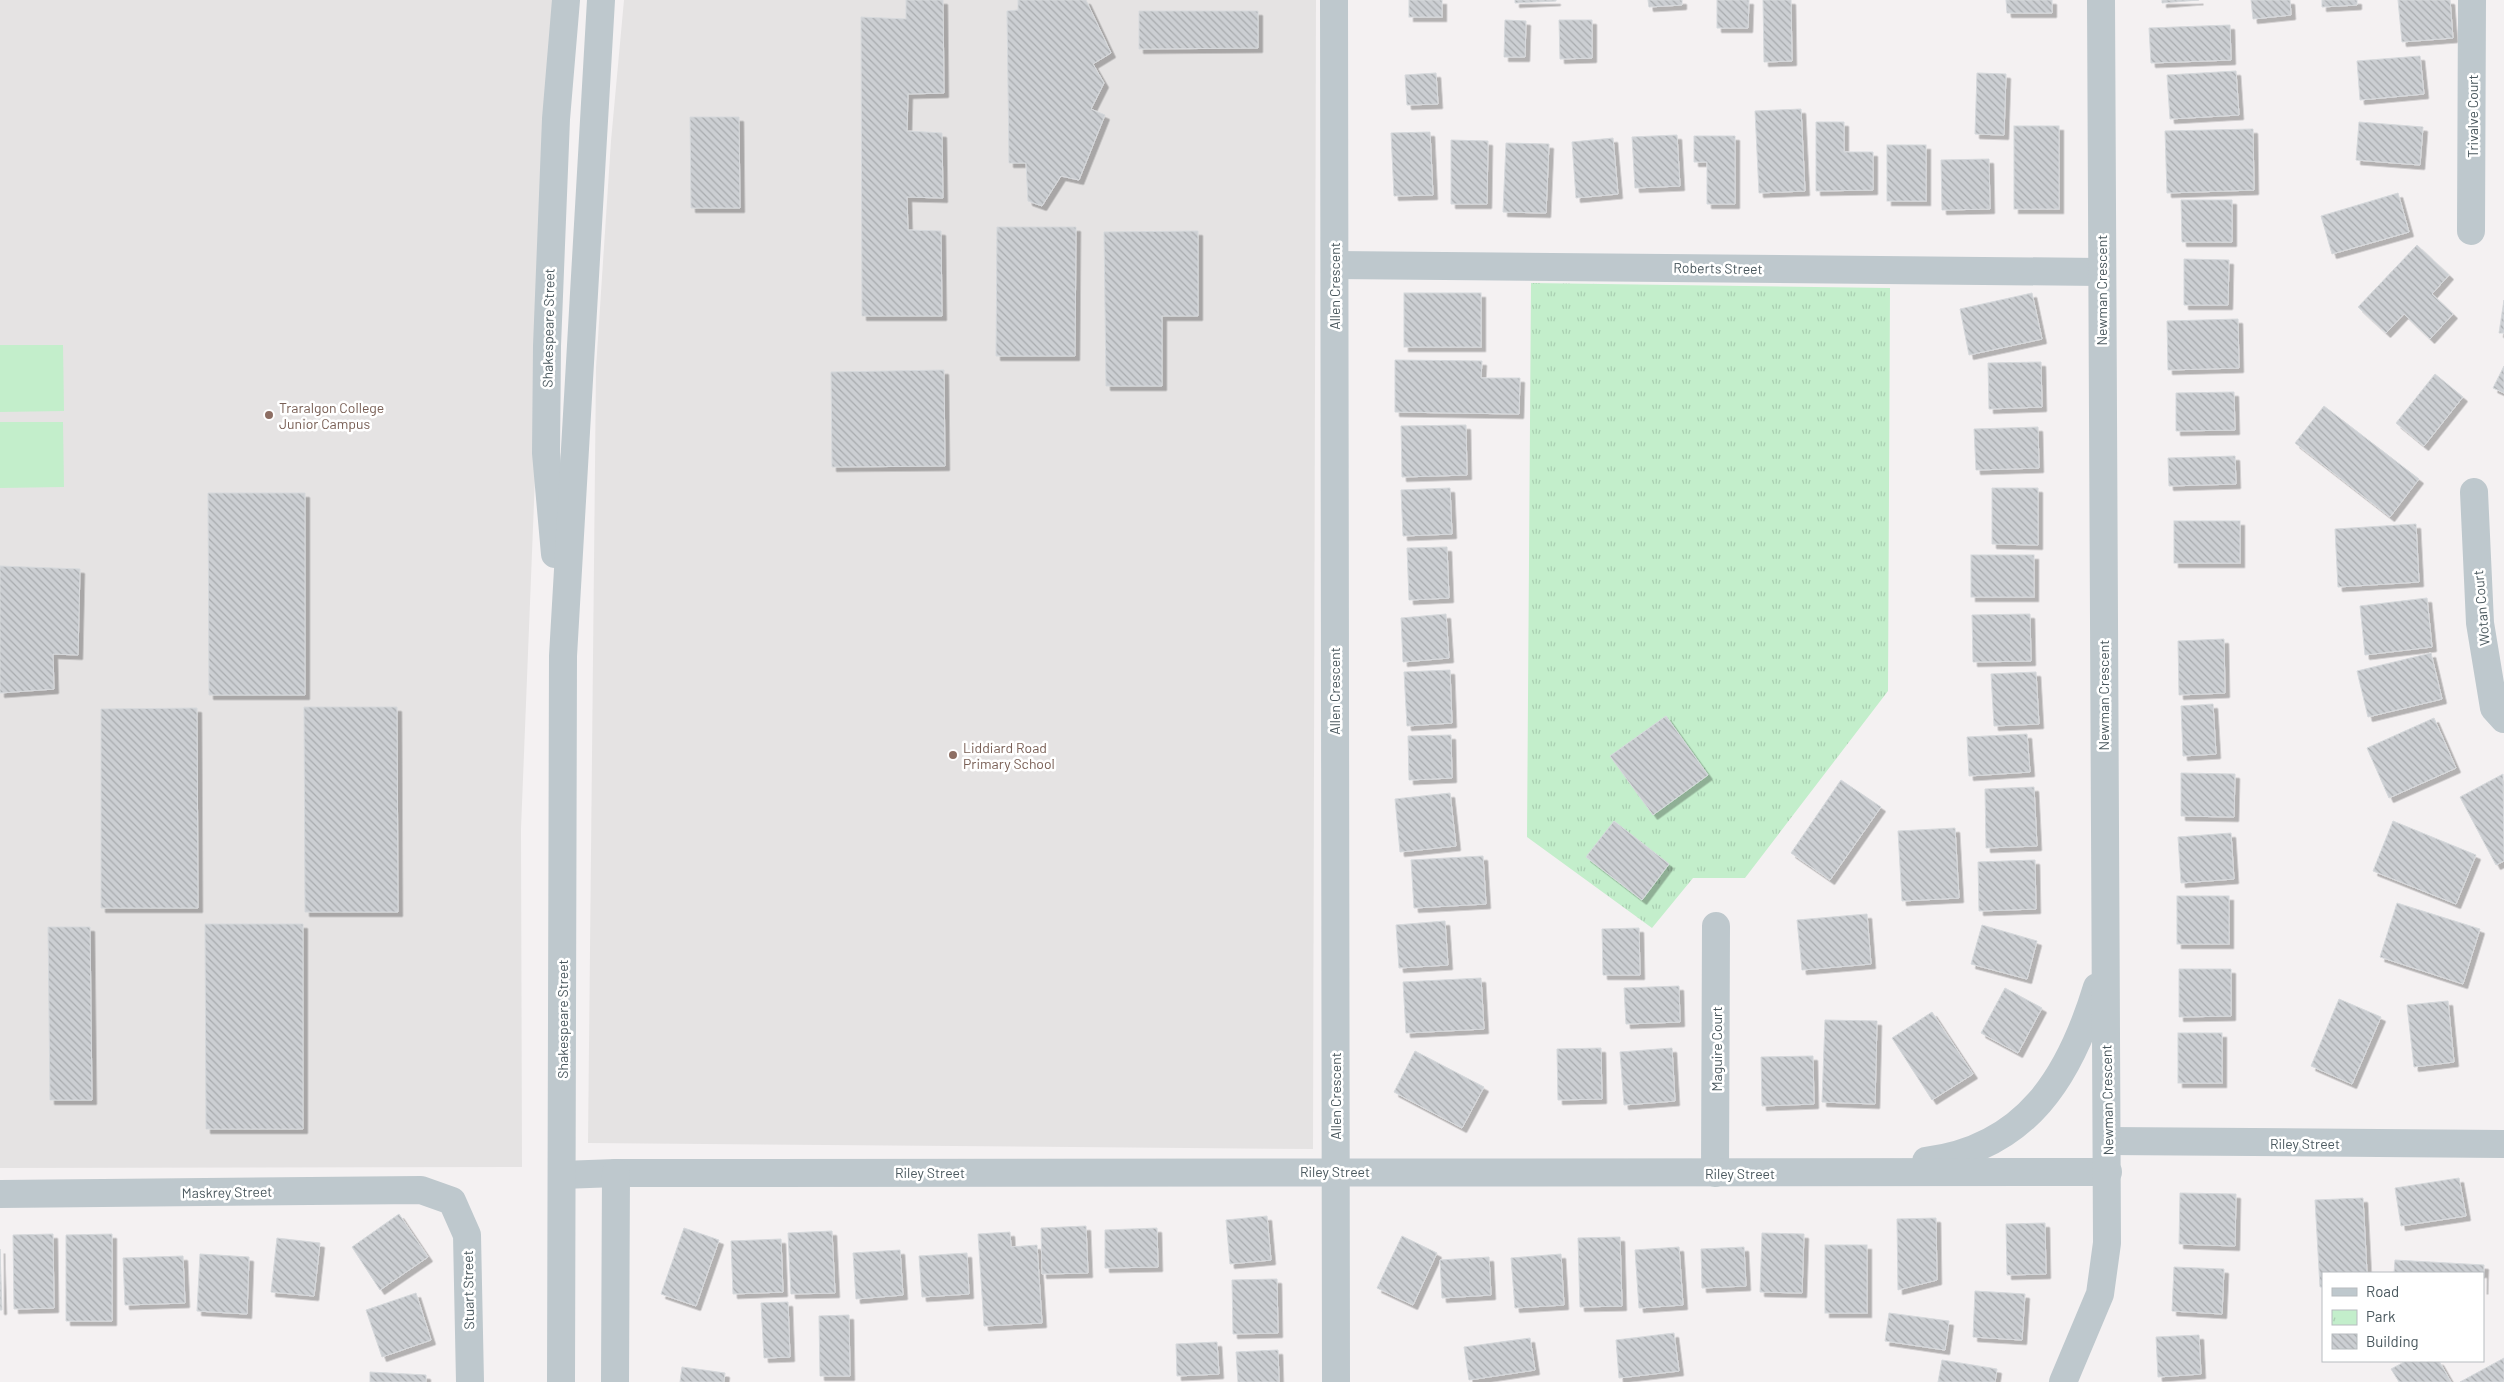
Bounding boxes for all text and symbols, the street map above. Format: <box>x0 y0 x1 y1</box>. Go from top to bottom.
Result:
street label: Trivalve Court <box>2464 74 2481 158</box>
street label: Newman Crescent <box>2093 235 2110 345</box>
street label: Allen Crescent <box>1326 242 1343 330</box>
street label: Roberts Street <box>1673 259 1763 277</box>
street label: Shakespeare Street <box>538 268 558 388</box>
place label: Traralgon College Junior Campus <box>279 399 384 432</box>
marker: Traralgon College Junior Campus <box>263 409 275 421</box>
street label: Wotan Court <box>2469 570 2493 646</box>
street label: Newman Crescent <box>2095 640 2112 750</box>
street label: Allen Crescent <box>1326 647 1343 735</box>
place label: Liddiard Road Primary School <box>963 739 1055 772</box>
marker: Liddiard Road Primary School <box>947 749 959 761</box>
street label: Shakespeare Street <box>554 959 571 1079</box>
street label: Maguire Court <box>1708 1006 1725 1092</box>
street label: Newman Crescent <box>2098 1044 2116 1156</box>
street label: Allen Crescent <box>1327 1052 1344 1140</box>
street label: Riley Street <box>2270 1135 2340 1152</box>
street label: Riley Street <box>1300 1163 1370 1180</box>
street label: Riley Street <box>895 1164 965 1181</box>
street label: Riley Street <box>1705 1165 1775 1182</box>
street label: Maskrey Street <box>182 1183 272 1201</box>
street label: Stuart Street <box>459 1250 477 1330</box>
legend <box>2322 1272 2484 1362</box>
text: Road <box>2366 1282 2399 1300</box>
text: Park <box>2366 1307 2396 1325</box>
text: Building <box>2366 1332 2419 1350</box>

